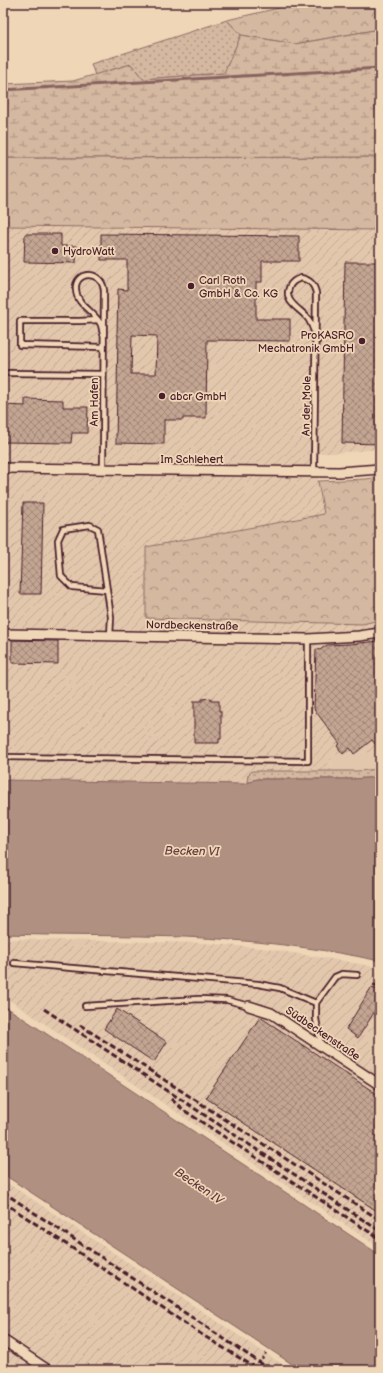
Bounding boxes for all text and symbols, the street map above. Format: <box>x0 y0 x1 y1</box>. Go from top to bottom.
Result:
place label: HydroWatt <box>63 245 115 258</box>
marker: HydroWatt <box>50 246 60 256</box>
place label: Carl Roth GmbH & Co. KG <box>199 274 278 300</box>
marker: Carl Roth GmbH & Co. KG <box>186 281 196 291</box>
place label: ProKASRO Mechatronik GmbH <box>258 329 354 355</box>
marker: ProKASRO Mechatronik GmbH <box>357 336 367 346</box>
street label: An der Mole <box>299 375 314 436</box>
street label: Am Hafen <box>88 378 101 426</box>
place label: abcr GmbH <box>170 390 227 403</box>
marker: abcr GmbH <box>157 391 167 401</box>
street label: Im Schlehert <box>161 453 224 466</box>
street label: Nordbeckenstraße <box>146 618 239 633</box>
water label: Becken VI <box>164 844 221 859</box>
street label: Südbeckenstraße <box>283 1004 363 1063</box>
water label: Becken IV <box>172 1165 227 1209</box>

